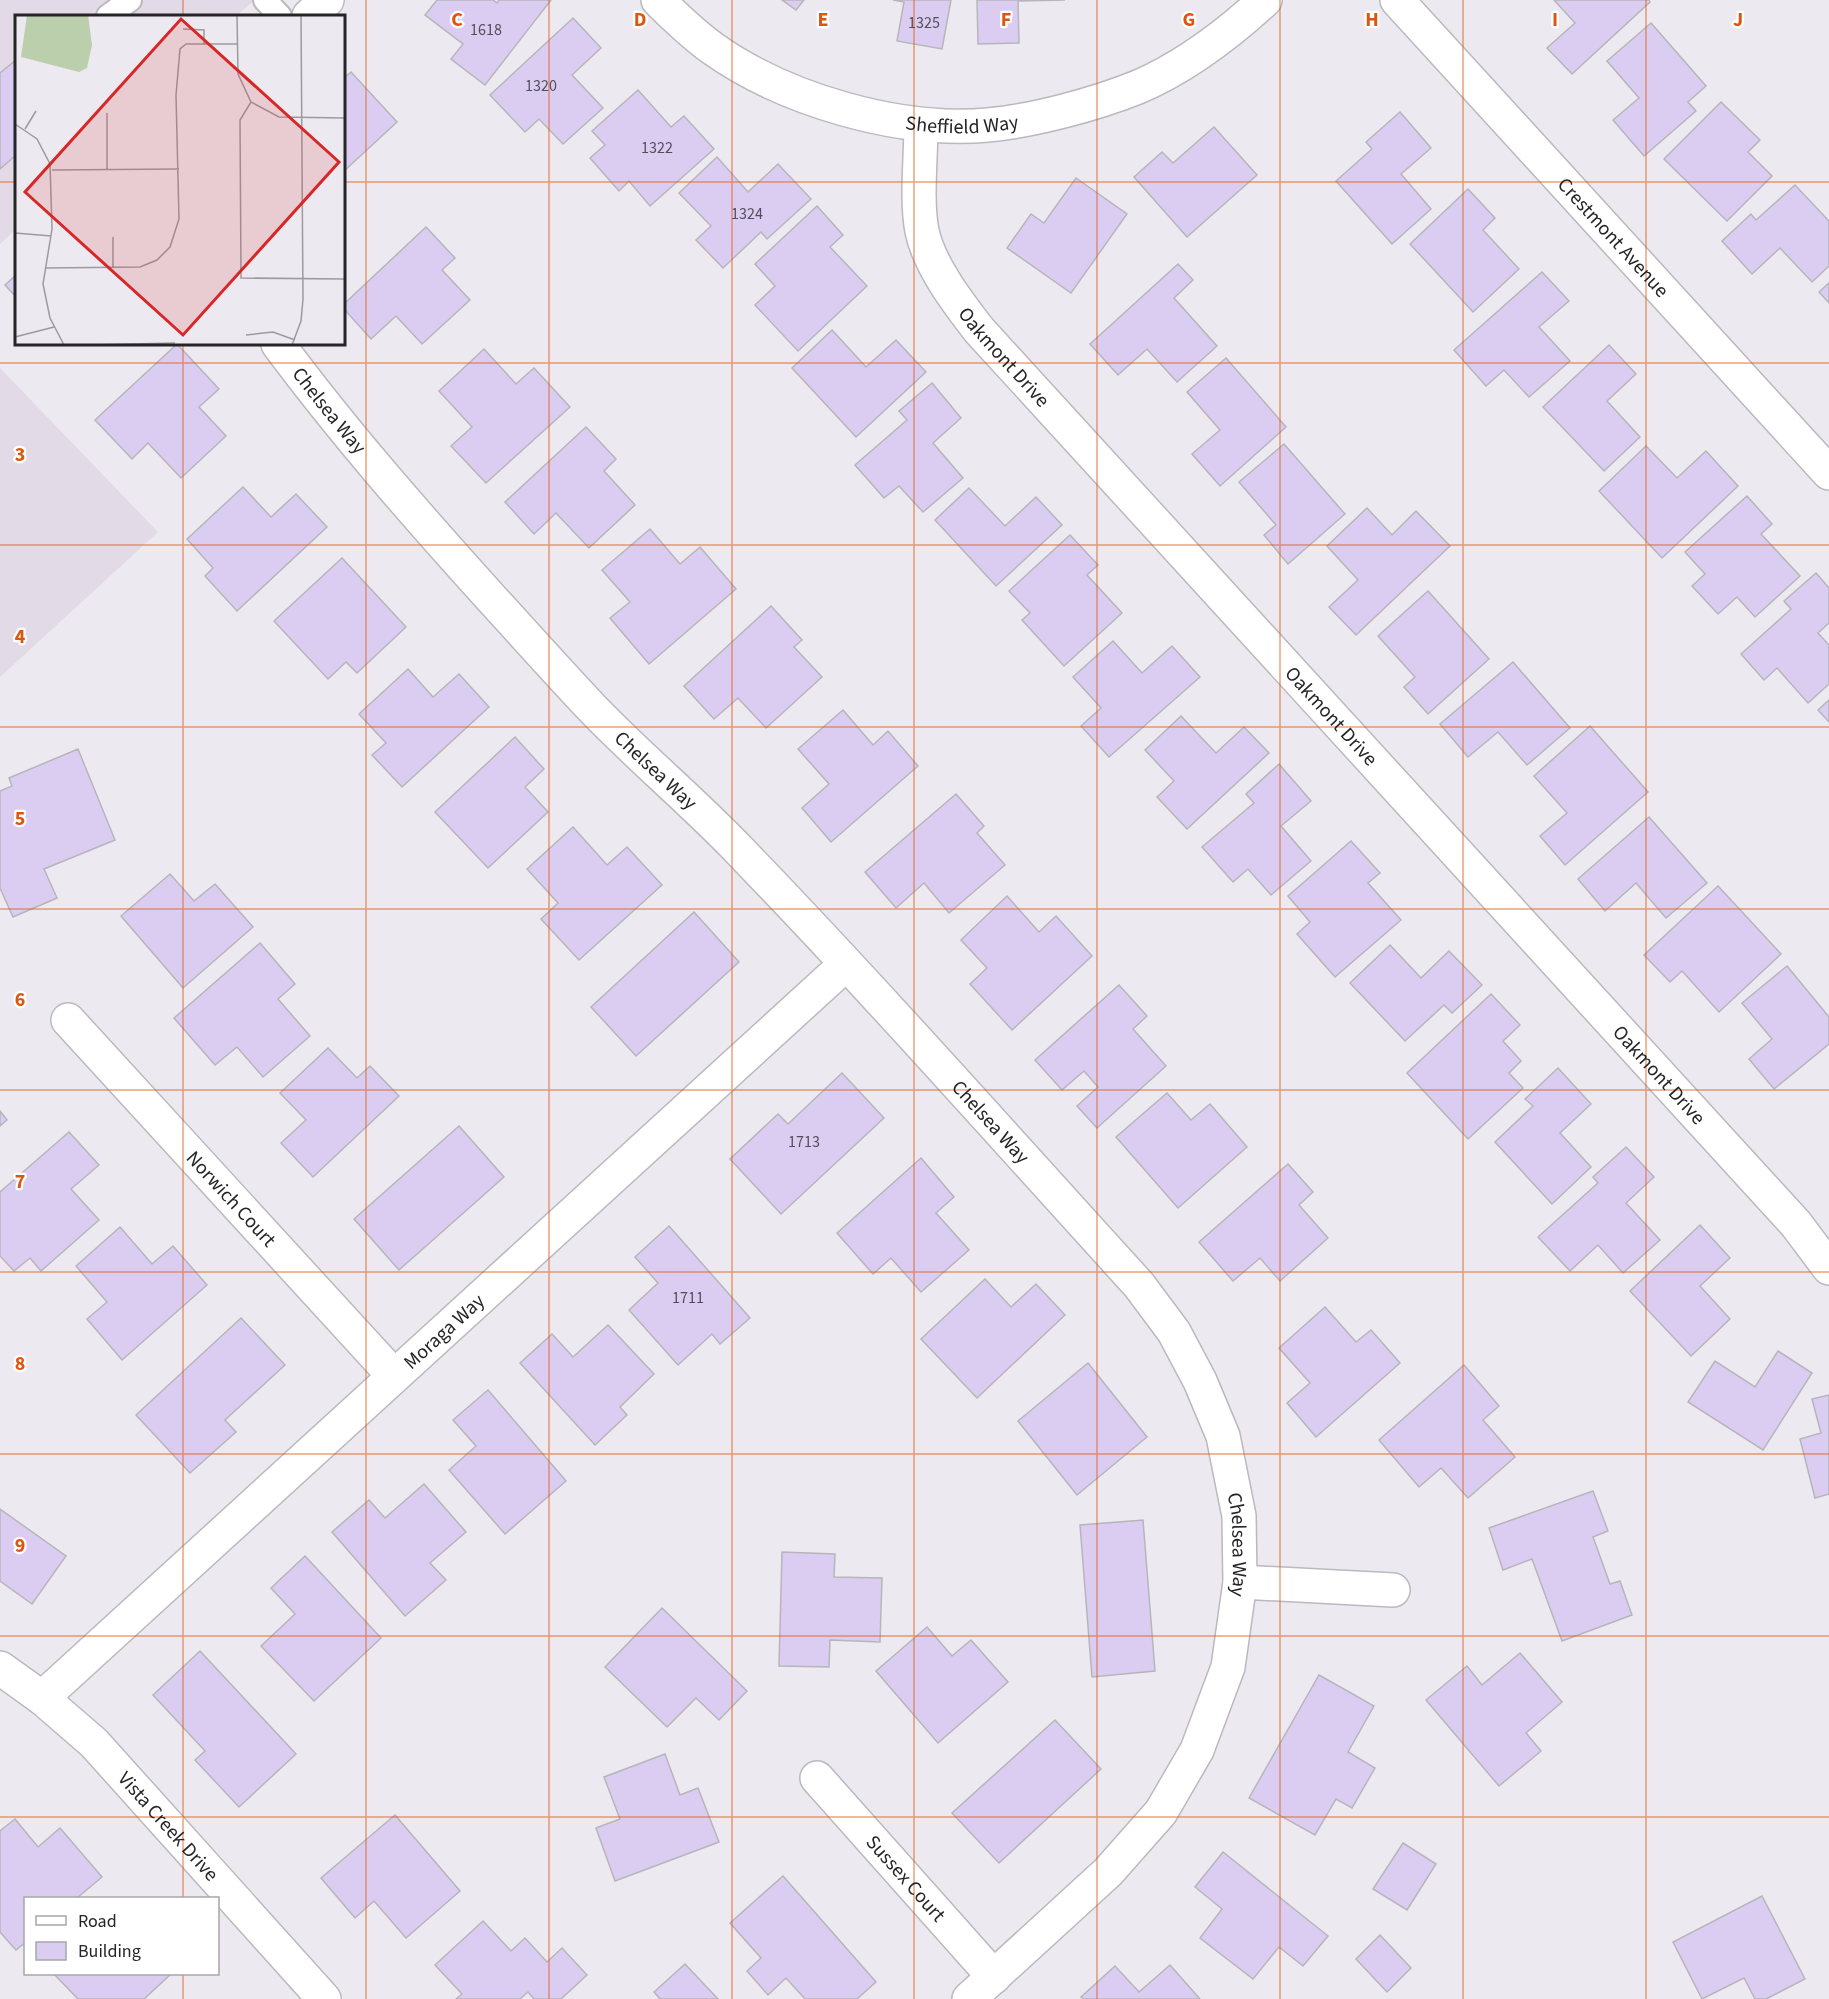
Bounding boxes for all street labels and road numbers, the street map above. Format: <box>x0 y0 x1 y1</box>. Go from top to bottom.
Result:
street label: Sheffield Way <box>904 108 1021 141</box>
street label: Crestmont Avenue <box>1551 172 1675 304</box>
street label: Oakmont Drive <box>951 301 1056 414</box>
street label: Chelsea Way <box>285 362 373 461</box>
street label: Oakmont Drive <box>1278 661 1384 772</box>
street label: Chelsea Way <box>608 725 703 817</box>
street label: Oakmont Drive <box>1606 1019 1712 1131</box>
street label: Chelsea Way <box>945 1074 1036 1171</box>
street label: Norwich Court <box>179 1145 282 1254</box>
street label: Moraga Way <box>398 1287 492 1376</box>
street label: Chelsea Way <box>1220 1490 1254 1599</box>
street label: Vista Creek Drive <box>111 1766 225 1888</box>
street label: Sussex Court <box>859 1829 952 1929</box>

